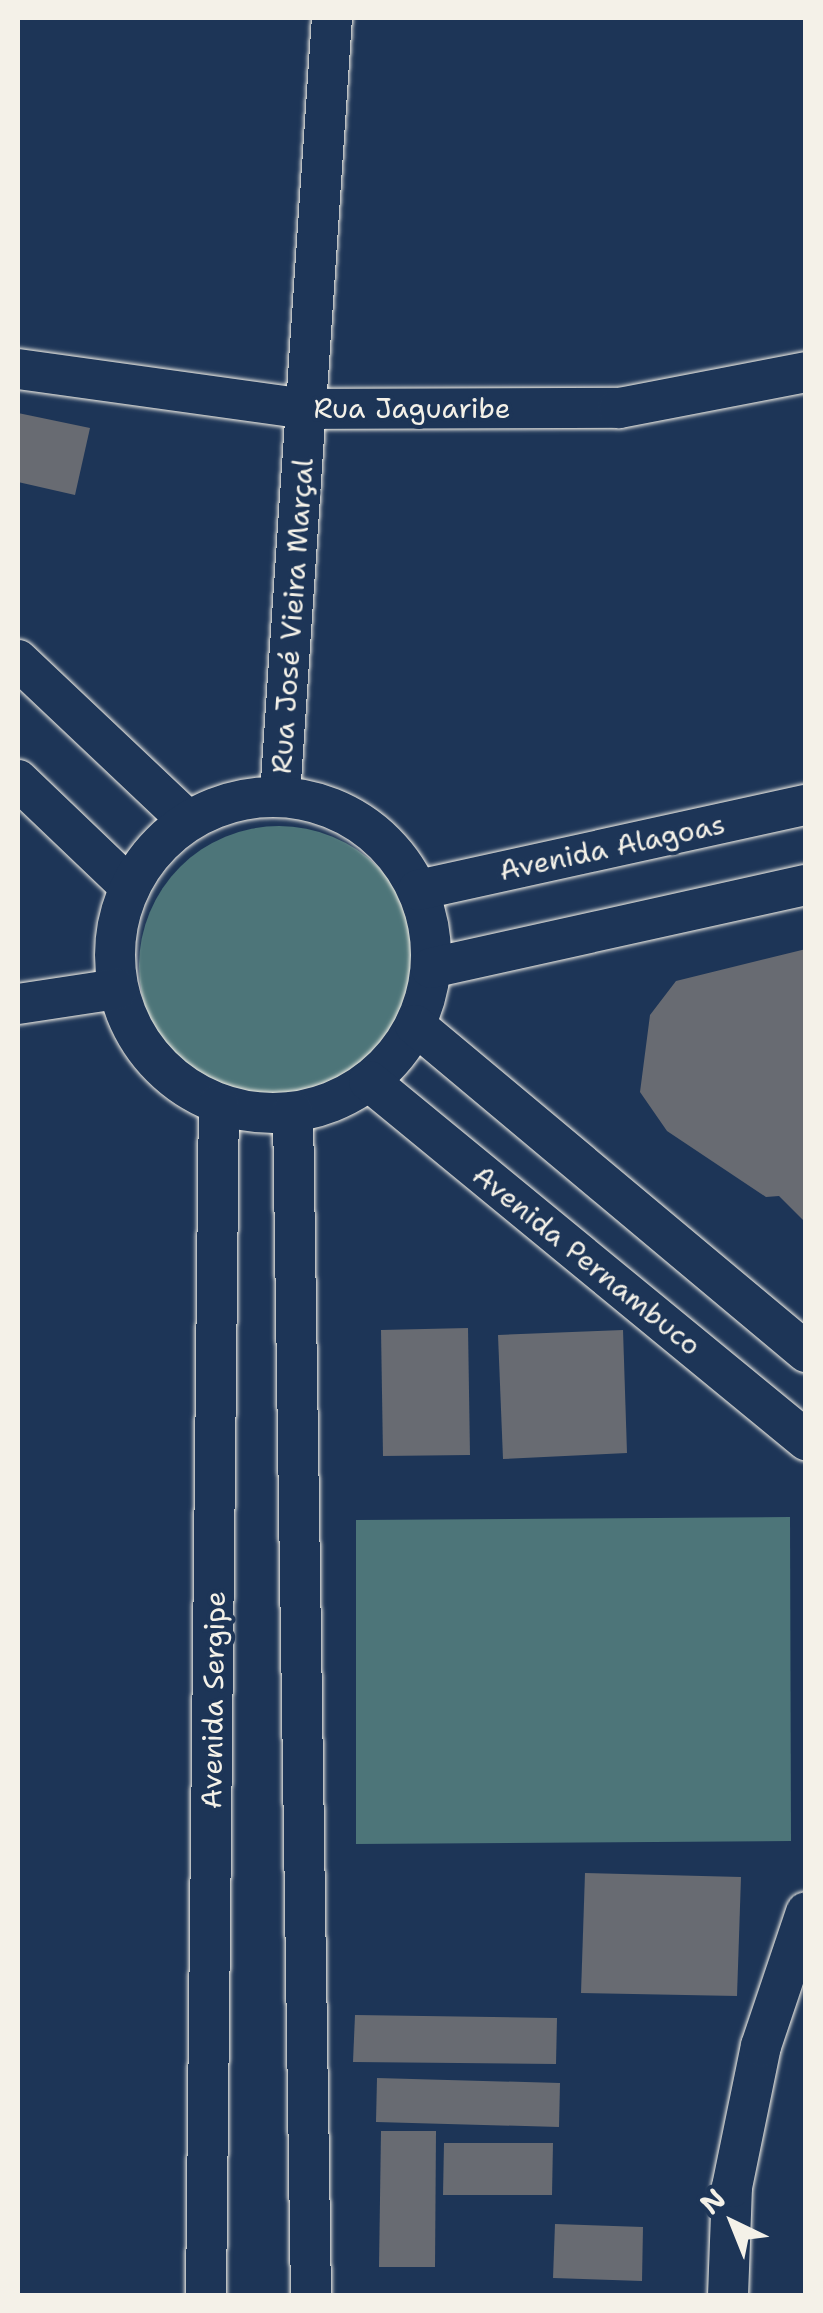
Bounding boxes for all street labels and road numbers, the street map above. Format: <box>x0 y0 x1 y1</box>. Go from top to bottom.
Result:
street label: Rua Jaguaribe <box>313 391 511 425</box>
street label: Rua José Vieira Marçal <box>264 457 320 775</box>
street label: Avenida Alagoas <box>496 807 728 887</box>
street label: Avenida Pernambuco <box>466 1158 708 1362</box>
street label: Avenida Sergipe <box>194 1591 232 1809</box>

